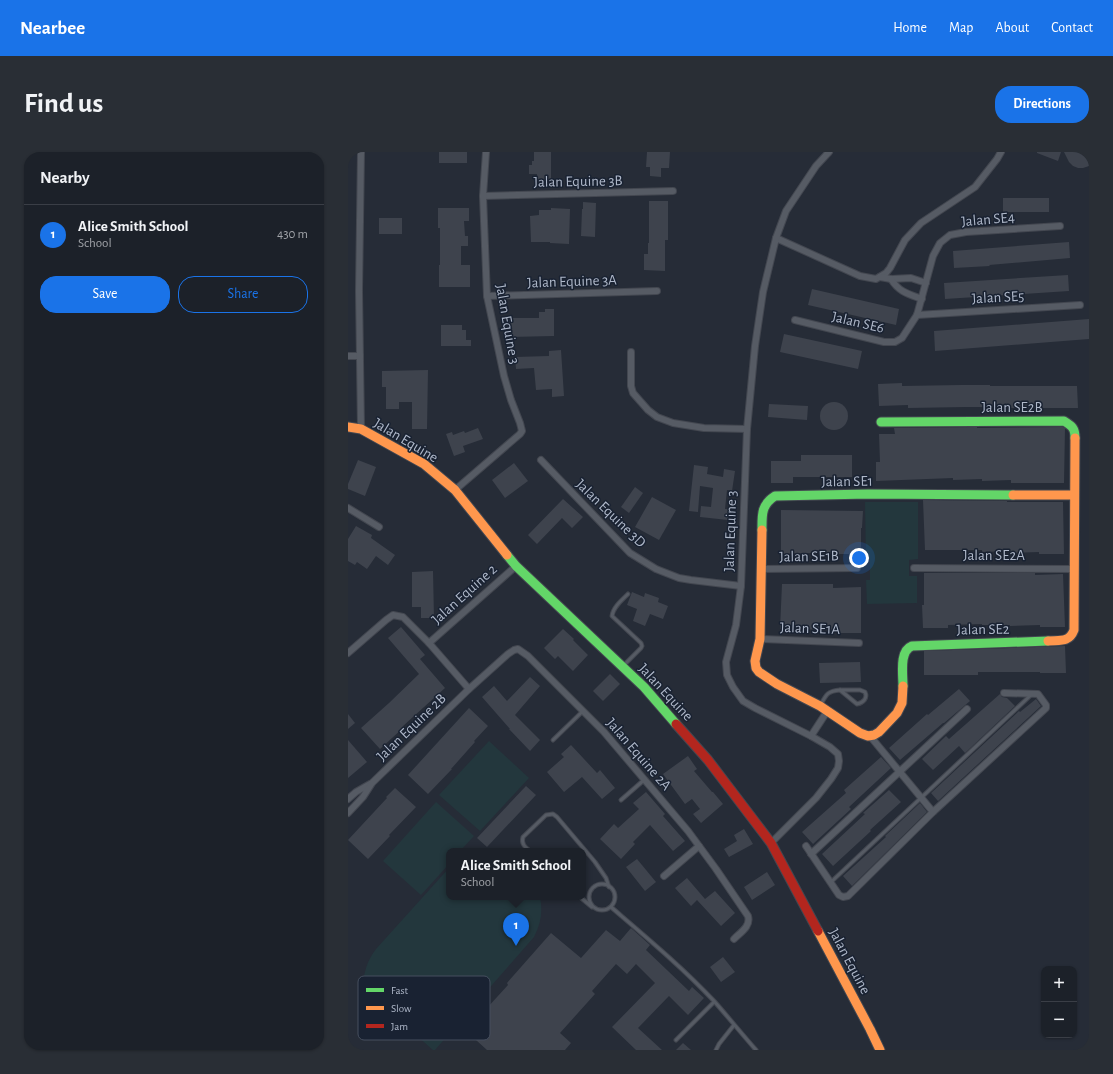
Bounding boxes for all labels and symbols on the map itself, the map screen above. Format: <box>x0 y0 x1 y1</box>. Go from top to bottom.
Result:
street label: Jalan Equine 3B <box>533 173 623 190</box>
street label: Jalan SE4 <box>961 210 1015 229</box>
street label: Jalan Equine 3A <box>527 272 617 291</box>
street label: Jalan Equine 3 <box>493 283 522 365</box>
street label: Jalan SE5 <box>971 289 1025 306</box>
street label: Jalan SE6 <box>830 309 886 336</box>
street label: Jalan SE2B <box>981 400 1043 415</box>
street label: Jalan Equine <box>371 415 441 466</box>
street label: Jalan SE1 <box>821 474 873 489</box>
street label: Jalan Equine 3D <box>573 476 649 550</box>
street label: Jalan Equine 3 <box>722 490 739 572</box>
street label: Jalan SE1B <box>779 548 839 565</box>
your location <box>849 548 869 568</box>
street label: Jalan SE2A <box>963 548 1025 563</box>
street label: Jalan Equine 2 <box>429 561 500 627</box>
street label: Jalan SE1A <box>780 620 841 637</box>
street label: Jalan SE2 <box>956 622 1010 637</box>
street label: Jalan Equine <box>635 661 696 724</box>
street label: Jalan Equine 2B <box>374 691 449 764</box>
street label: Jalan Equine 2A <box>603 715 674 794</box>
pin: 1 <box>503 913 529 946</box>
street label: Jalan Equine <box>826 926 873 997</box>
legend <box>358 976 490 1040</box>
text: Fast <box>391 985 409 996</box>
text: Slow <box>391 1003 412 1014</box>
text: Jam <box>391 1021 408 1032</box>

